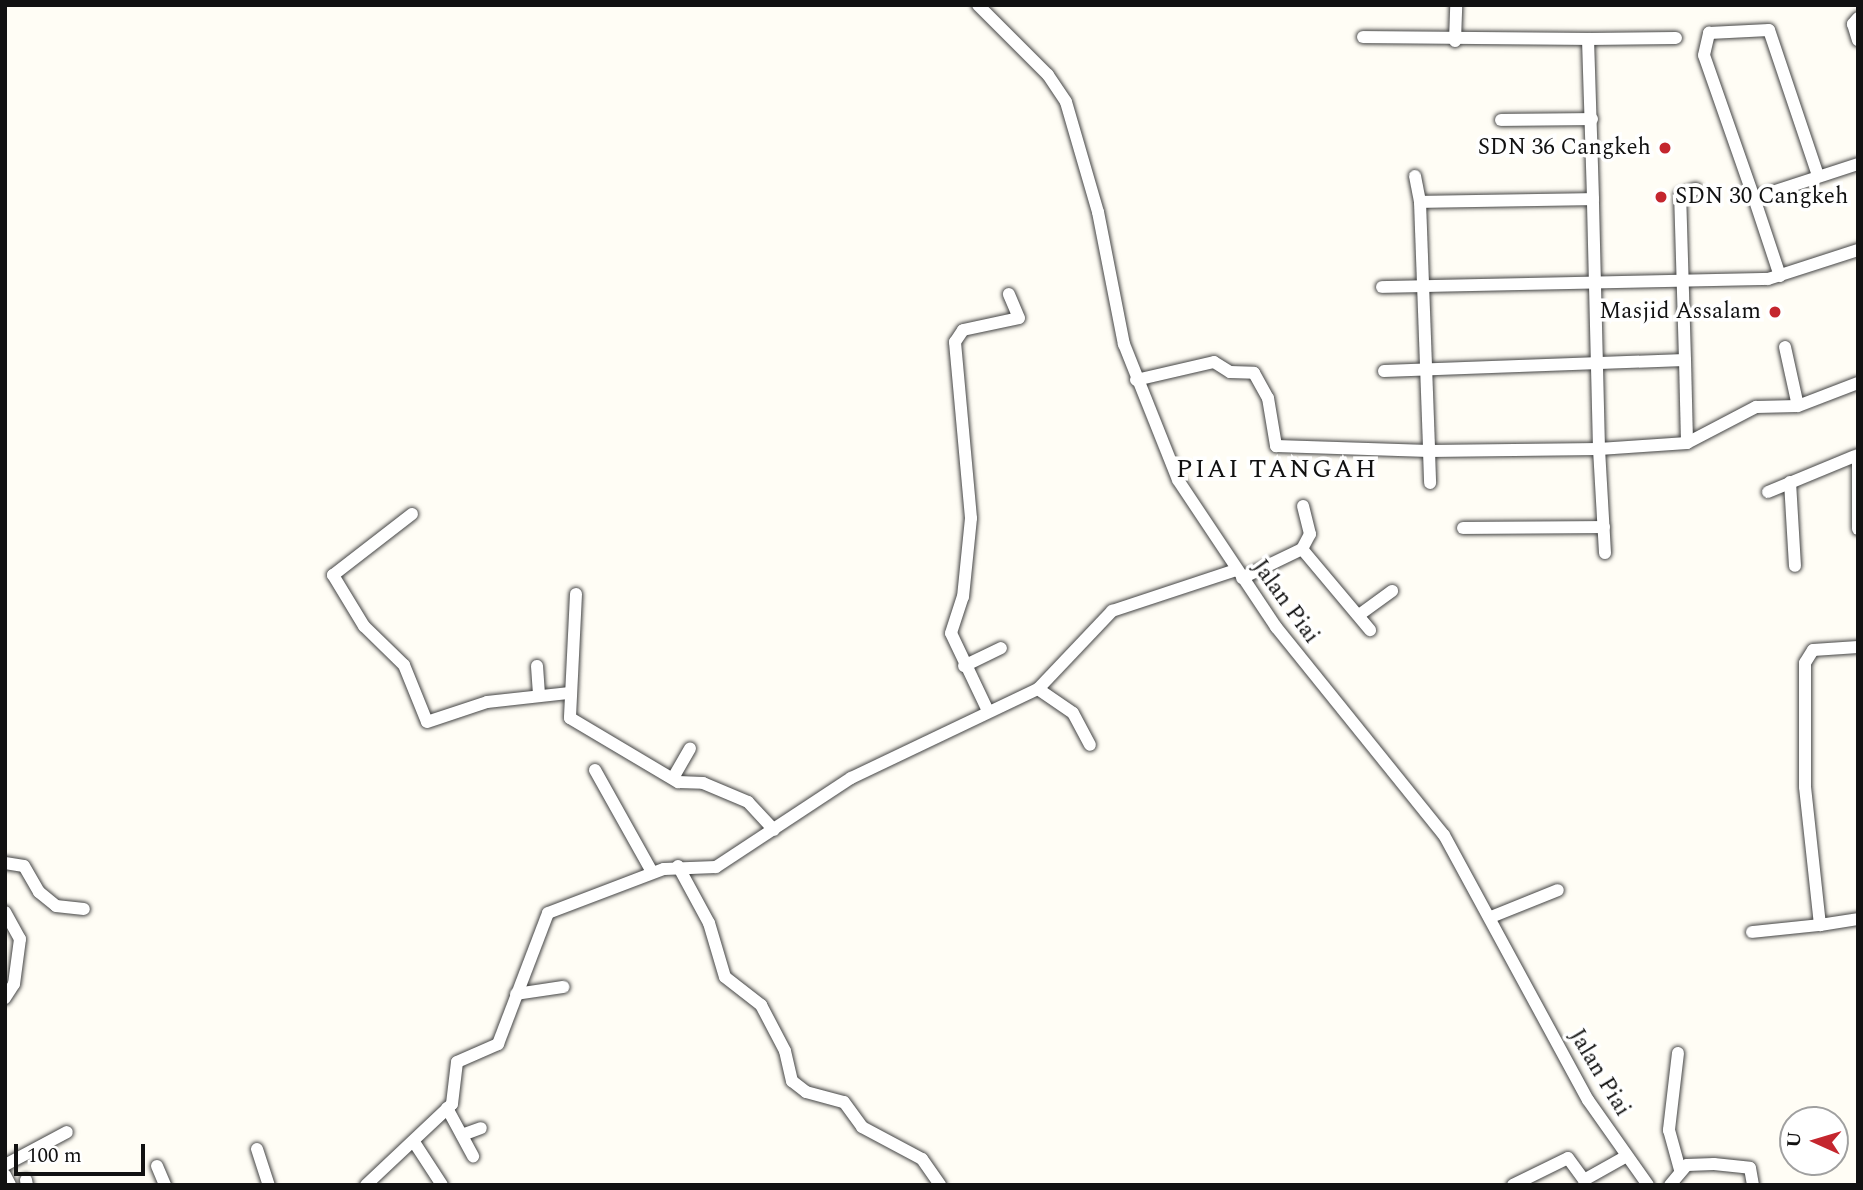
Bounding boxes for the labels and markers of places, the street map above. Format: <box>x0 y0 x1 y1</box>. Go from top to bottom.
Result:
place label: SDN 36 Cangkeh <box>1478 134 1651 162</box>
marker: SDN 36 Cangkeh <box>1657 140 1673 156</box>
place label: SDN 30 Cangkeh <box>1675 183 1848 211</box>
marker: SDN 30 Cangkeh <box>1653 189 1669 205</box>
place label: Masjid Assalam <box>1599 298 1761 326</box>
marker: Masjid Assalam <box>1767 304 1783 320</box>

